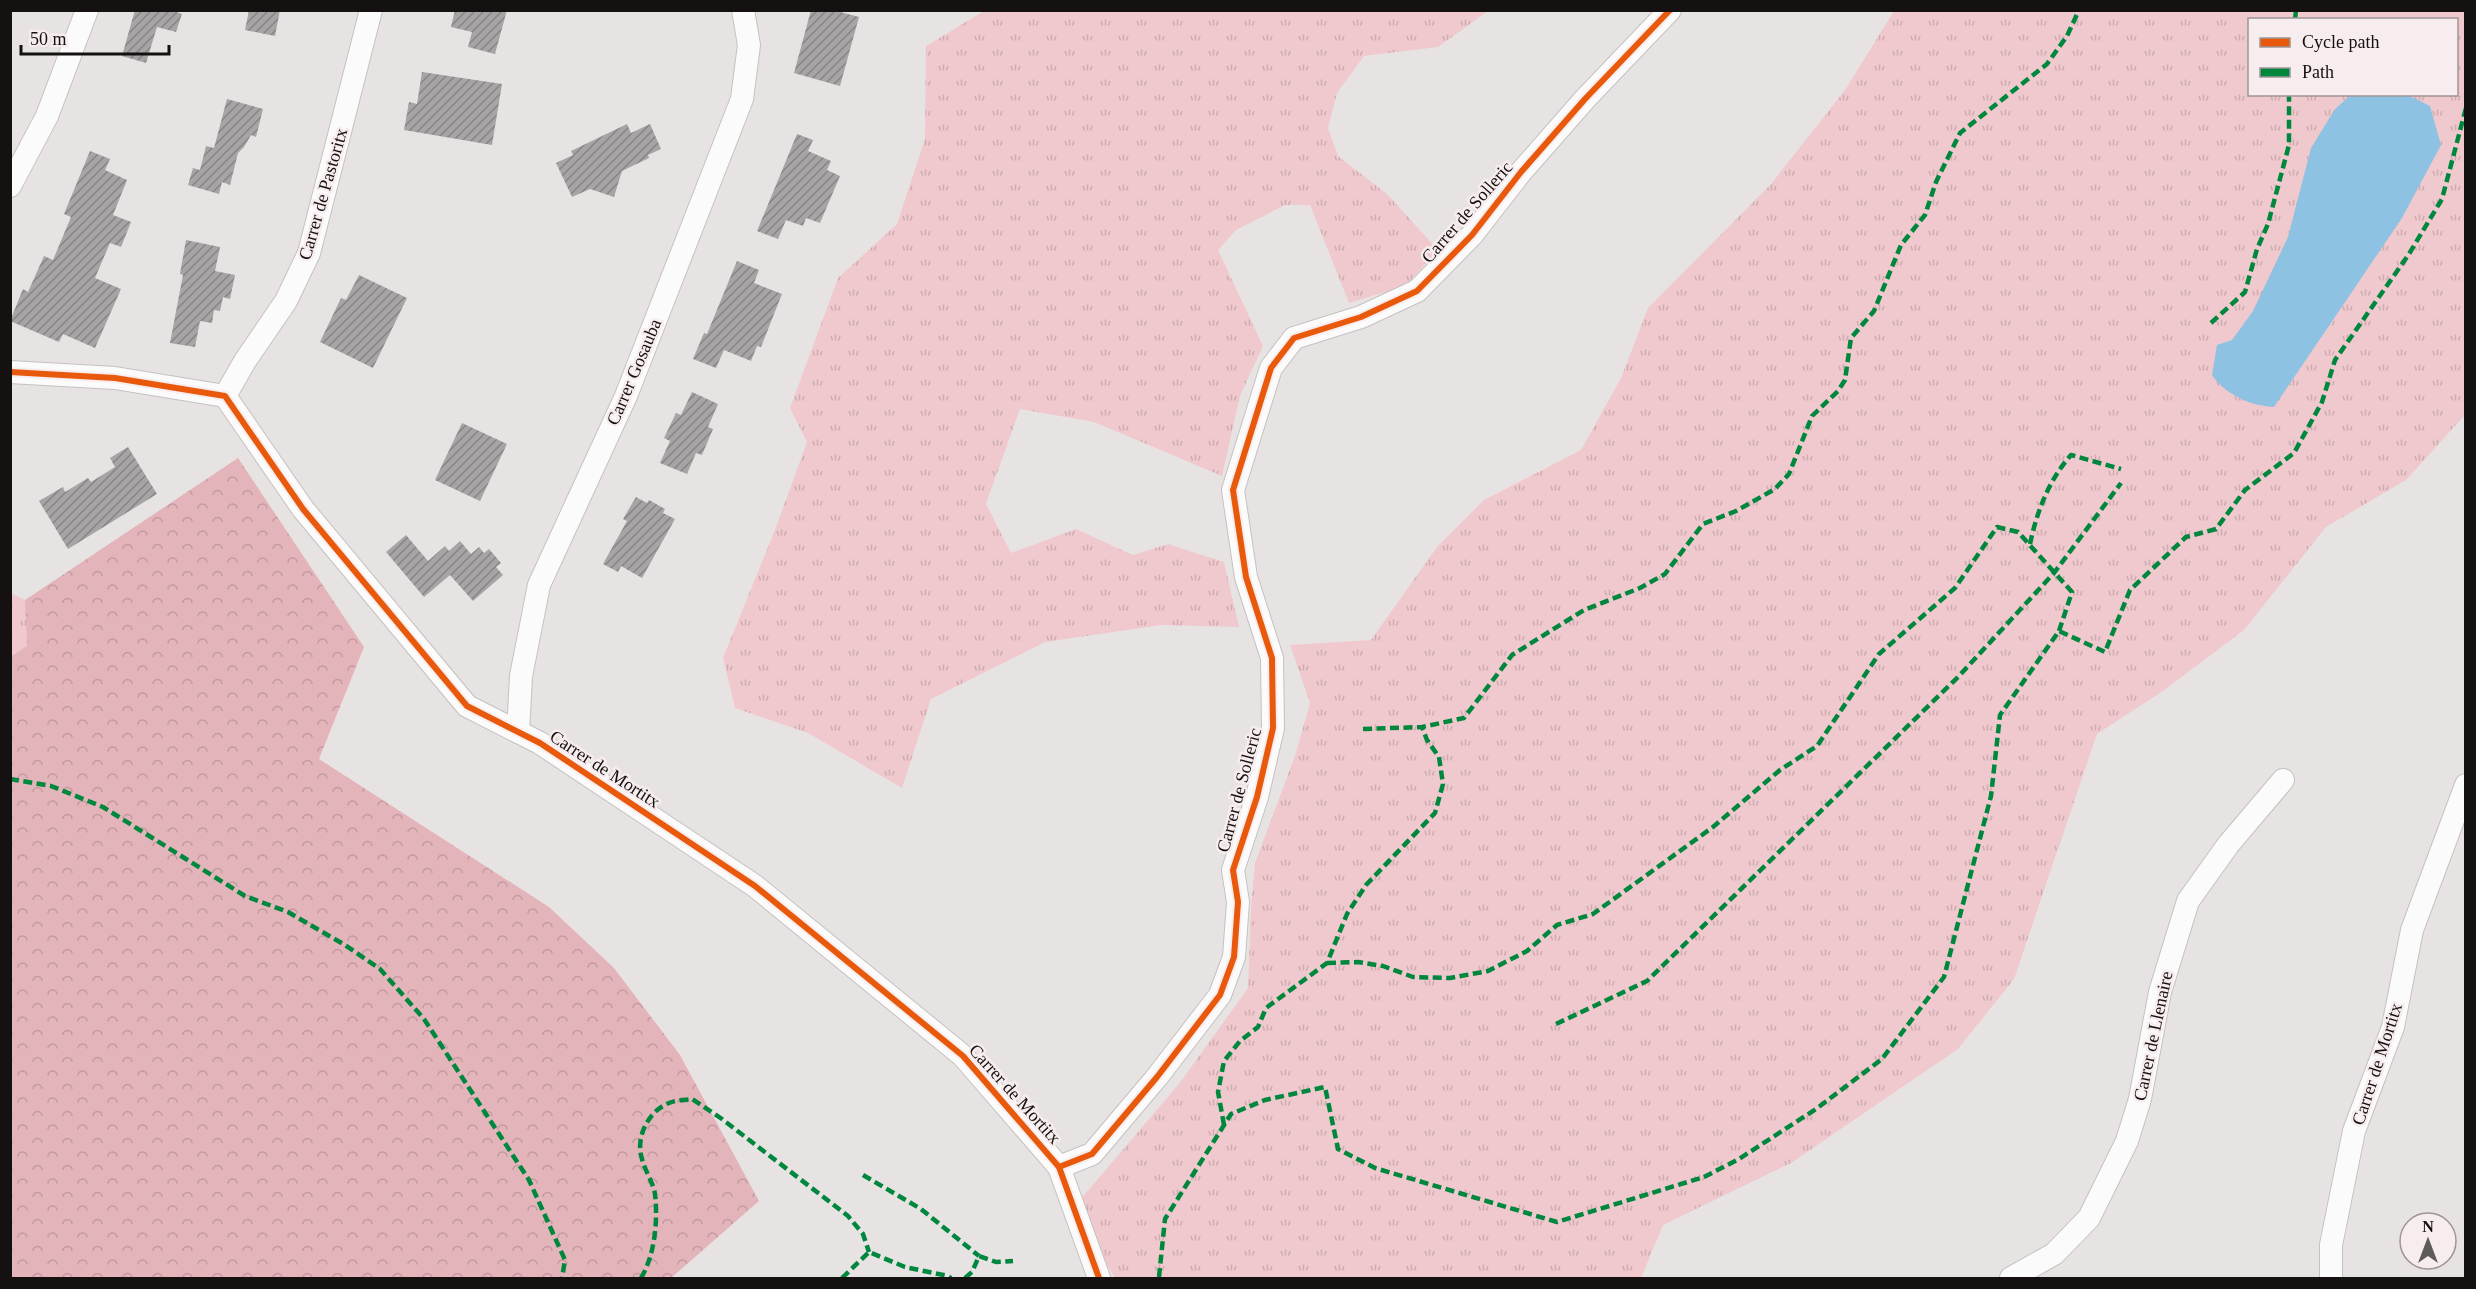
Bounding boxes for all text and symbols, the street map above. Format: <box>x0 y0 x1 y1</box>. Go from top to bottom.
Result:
scale bar <box>21 18 170 56</box>
legend <box>2248 18 2458 96</box>
text: 50 m <box>30 29 67 49</box>
text: Cycle path <box>2302 32 2379 52</box>
text: Path <box>2302 62 2334 82</box>
street label: Carrer de Pastoritx <box>295 126 351 262</box>
street label: Carrer de Solleric <box>1417 157 1517 267</box>
street label: Carrer Gosauba <box>603 316 665 428</box>
street label: Carrer de Mortitx <box>546 726 664 812</box>
street label: Carrer de Solleric <box>1213 726 1265 854</box>
street label: Carrer de Llenaire <box>2130 969 2176 1103</box>
street label: Carrer de Mortitx <box>2348 1001 2406 1127</box>
street label: Carrer de Mortitx <box>965 1040 1065 1148</box>
north arrow <box>2398 1211 2458 1271</box>
text: N <box>2422 1218 2434 1235</box>

